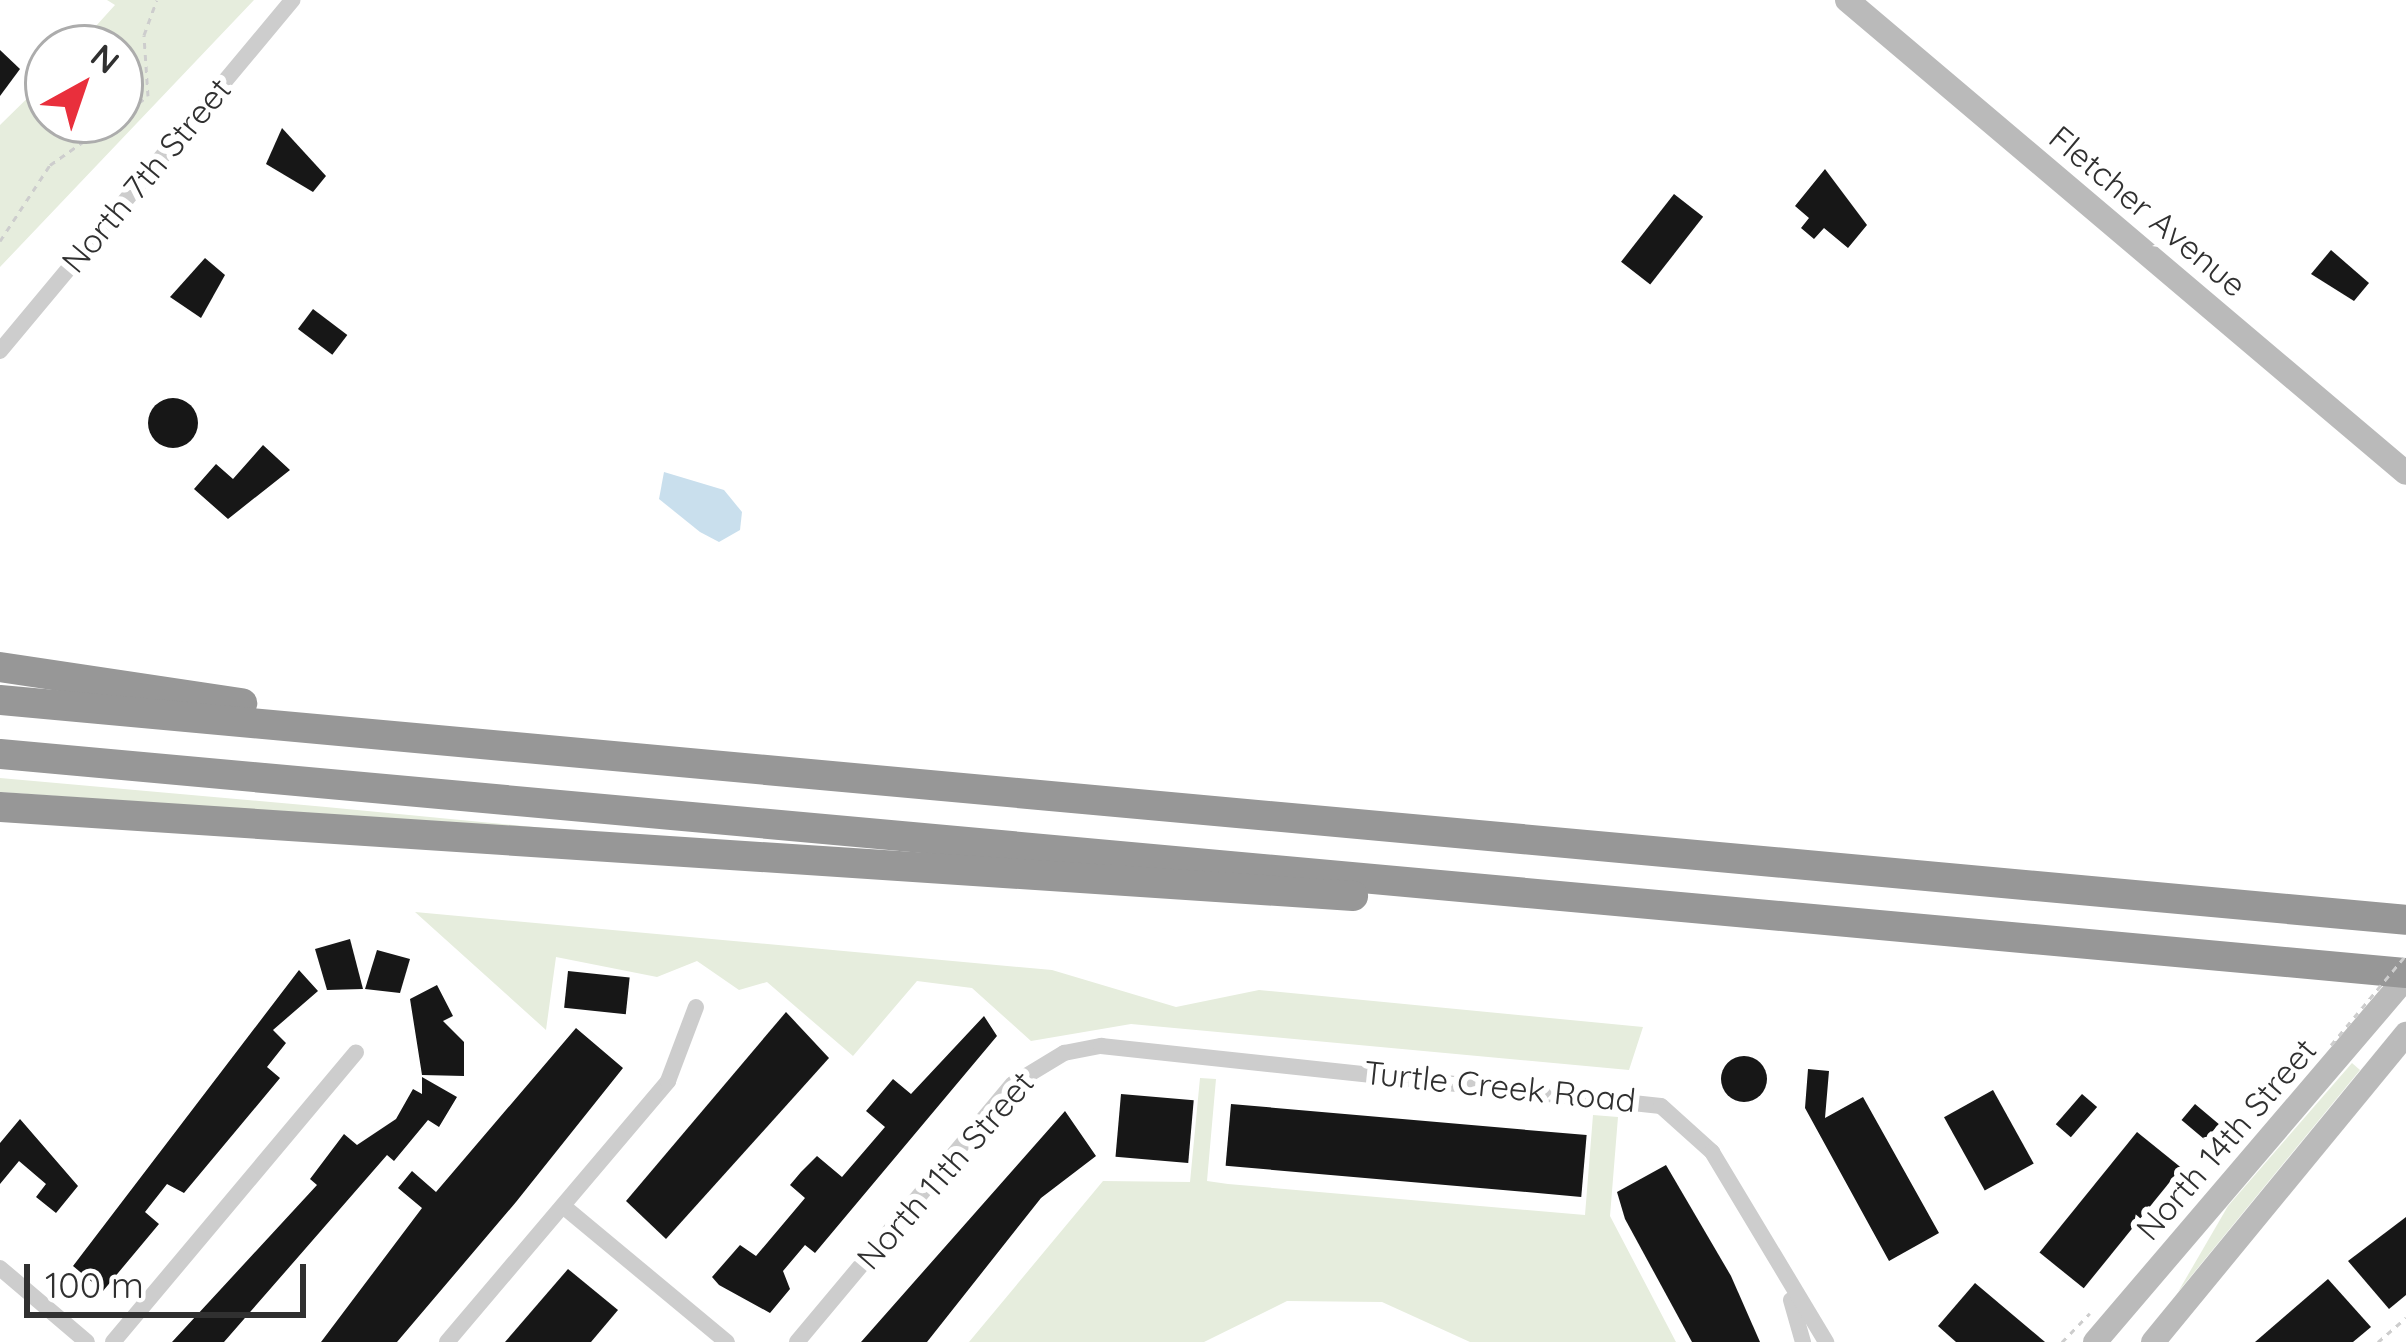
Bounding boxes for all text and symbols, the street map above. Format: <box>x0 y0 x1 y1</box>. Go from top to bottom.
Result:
north arrow <box>24 24 144 144</box>
text: N <box>83 35 128 82</box>
street label: North 7th Street <box>53 70 239 280</box>
street label: Fletcher Avenue <box>2042 117 2254 305</box>
street label: North 14th Street <box>2128 1030 2324 1248</box>
street label: Turtle Creek Road <box>1362 1052 1638 1120</box>
street label: North 11th Street <box>848 1063 1042 1277</box>
scale bar <box>30 1240 312 1314</box>
text: 100 m <box>45 1262 144 1307</box>

